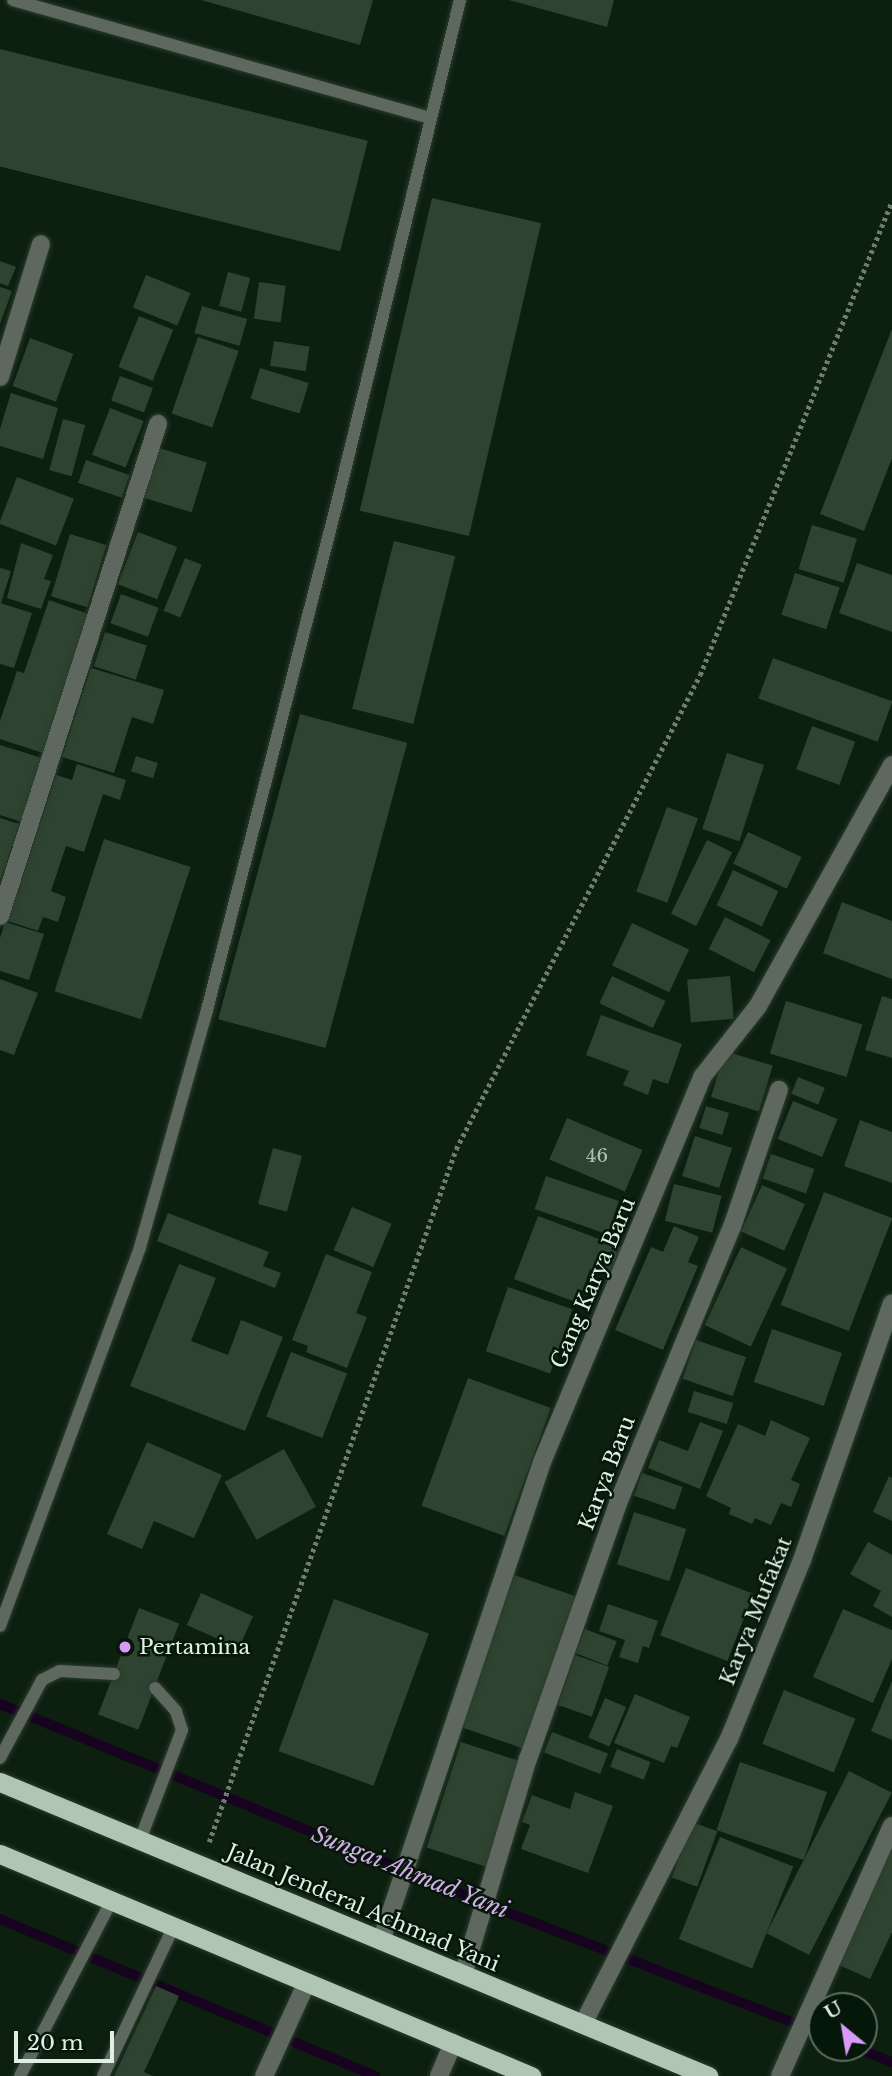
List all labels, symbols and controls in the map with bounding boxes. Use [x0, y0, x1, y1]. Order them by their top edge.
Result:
house number: 46 [586, 1145, 608, 1167]
street label: Gang Karya Baru [546, 1194, 640, 1372]
street label: Karya Baru [574, 1412, 640, 1534]
street label: Karya Mufakat [715, 1533, 797, 1689]
place label: Pertamina [139, 1634, 250, 1660]
marker: Pertamina [117, 1639, 133, 1655]
water label: Sungai Ahmad Yani [306, 1819, 514, 1925]
street label: Jalan Jenderal Achmad Yani [222, 1839, 504, 1977]
north arrow [808, 1992, 878, 2062]
text: U [820, 1996, 846, 2024]
scale bar [18, 2016, 117, 2060]
text: 20 m [27, 2030, 84, 2056]

